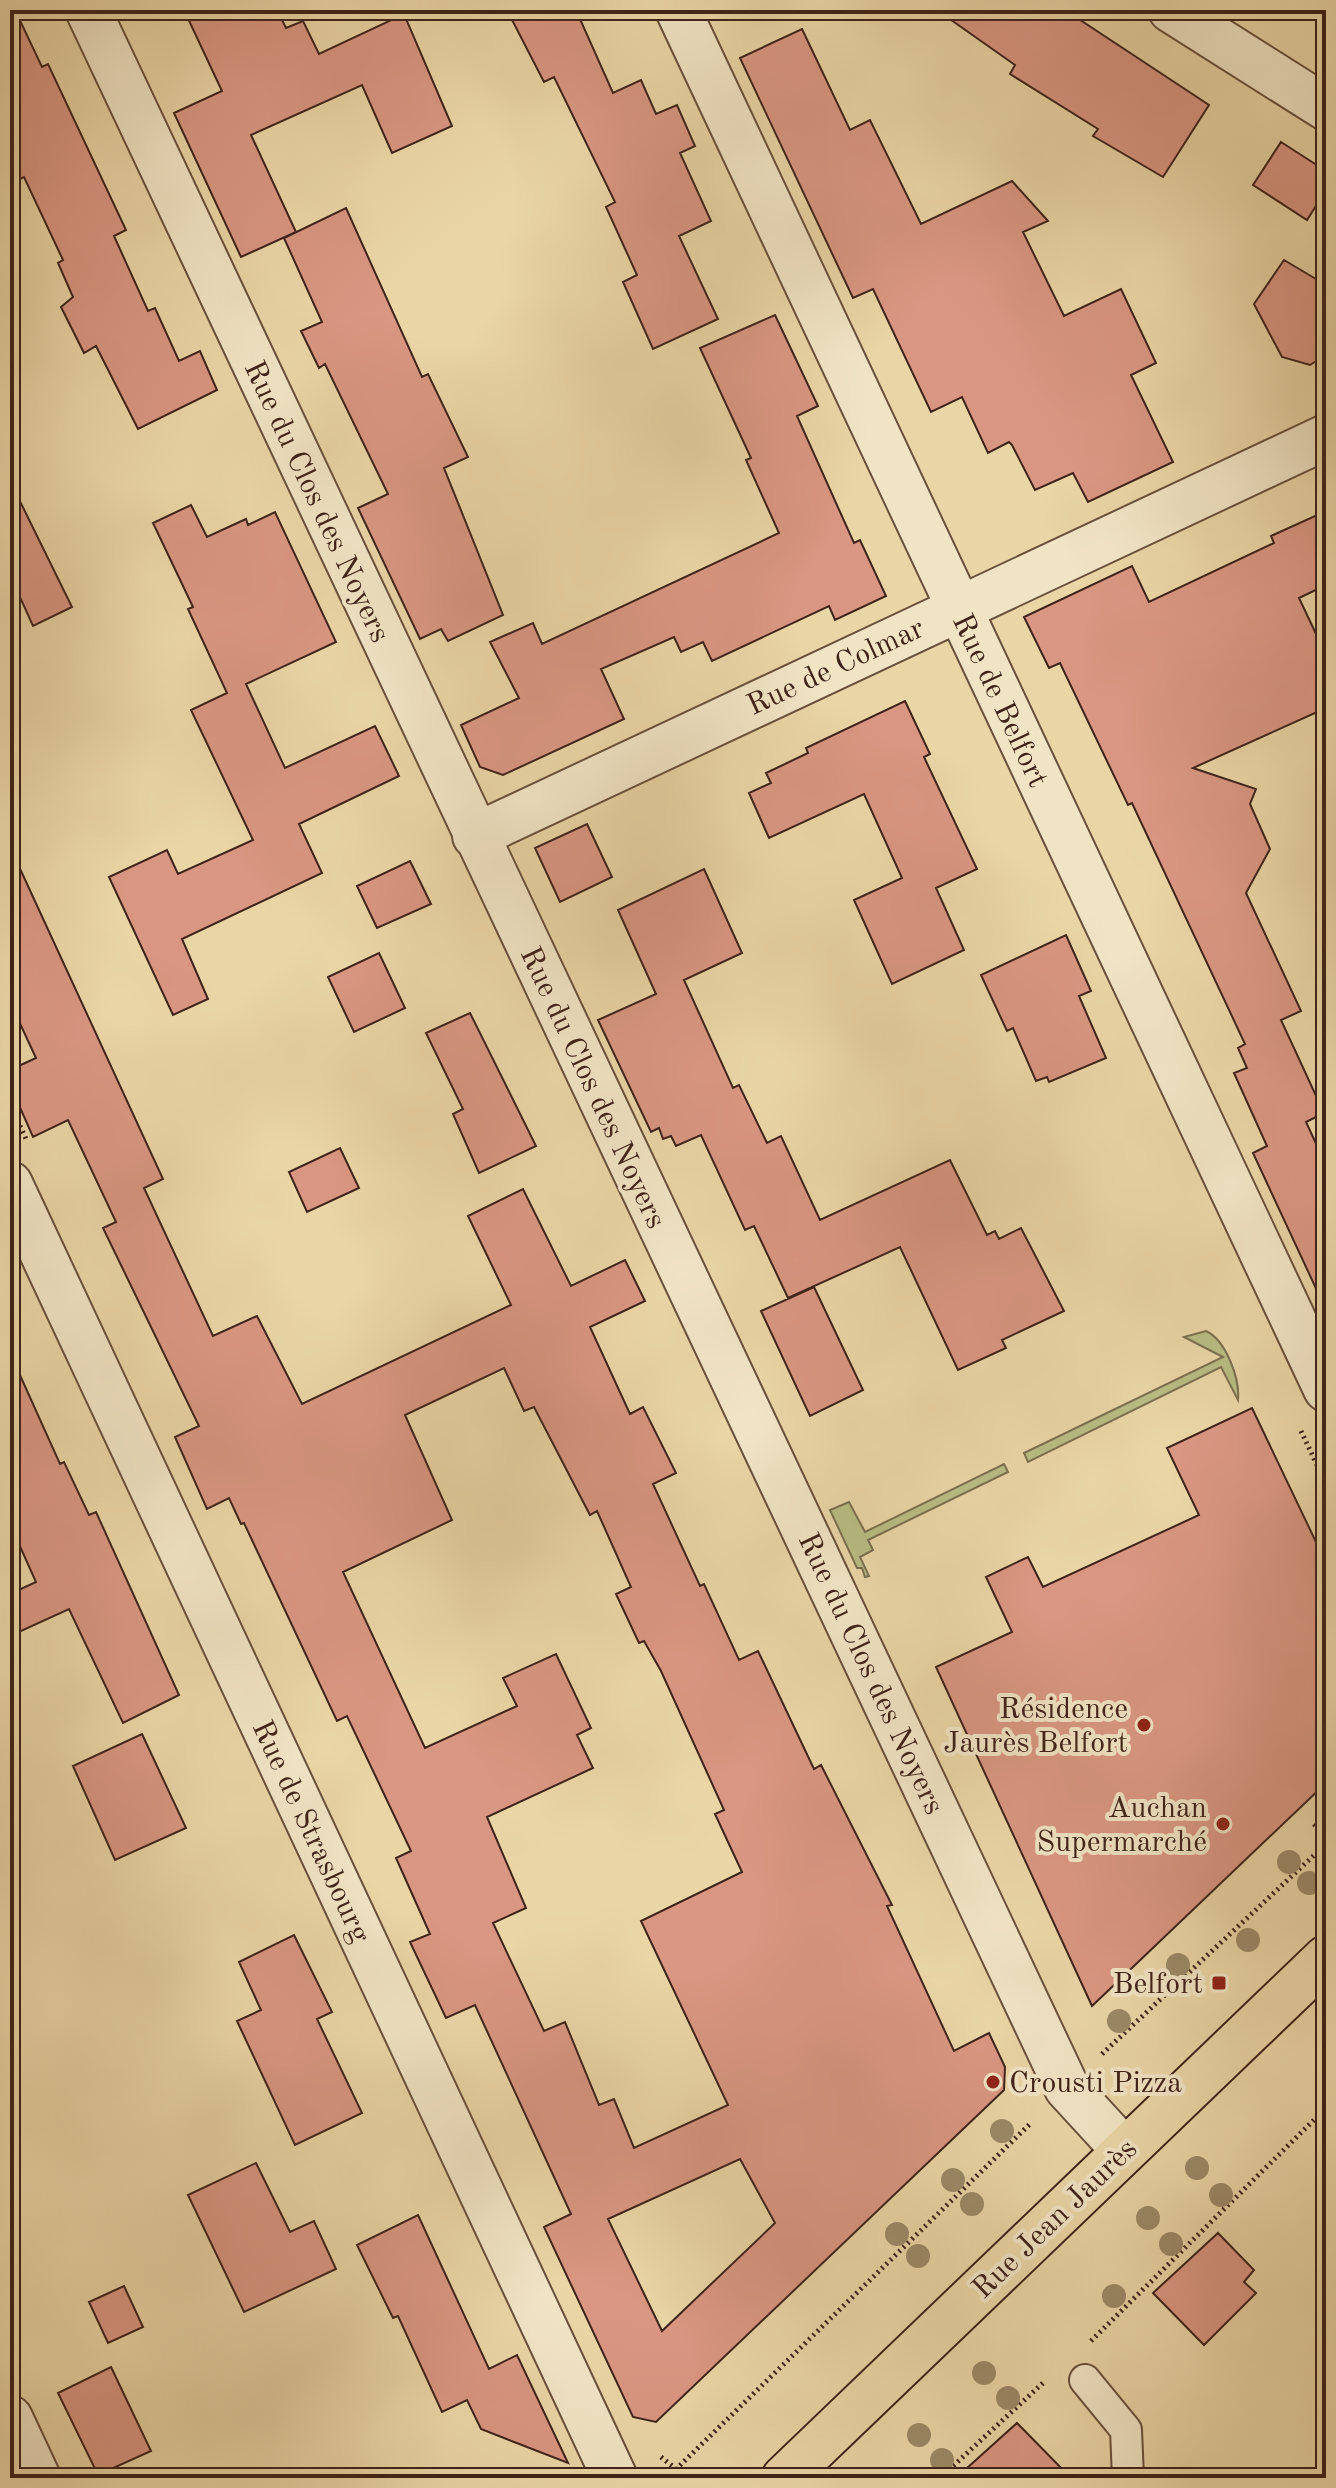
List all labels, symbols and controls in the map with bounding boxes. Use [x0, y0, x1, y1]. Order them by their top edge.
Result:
street label: Rue du Clos des Noyers [238, 357, 395, 647]
street label: Rue de Belfort [946, 609, 1052, 792]
street label: Rue de Colmar [743, 614, 929, 722]
street label: Rue du Clos des Noyers [514, 943, 671, 1233]
street label: Rue du Clos des Noyers [792, 1529, 949, 1819]
place label: Résidence Jaurès Belfort [943, 1695, 1128, 1759]
street label: Rue de Strasbourg [246, 1716, 375, 1948]
marker: Résidence Jaurès Belfort [1135, 1716, 1153, 1734]
place label: Auchan Supermarché [1037, 1794, 1207, 1858]
marker: Auchan Supermarché [1214, 1815, 1232, 1833]
place label: Belfort [1113, 1970, 1203, 2000]
marker: Belfort [1210, 1974, 1228, 1992]
place label: Crousti Pizza [1009, 2069, 1182, 2099]
marker: Crousti Pizza [984, 2073, 1002, 2091]
street label: Rue Jean Jaurès [968, 2134, 1143, 2305]

